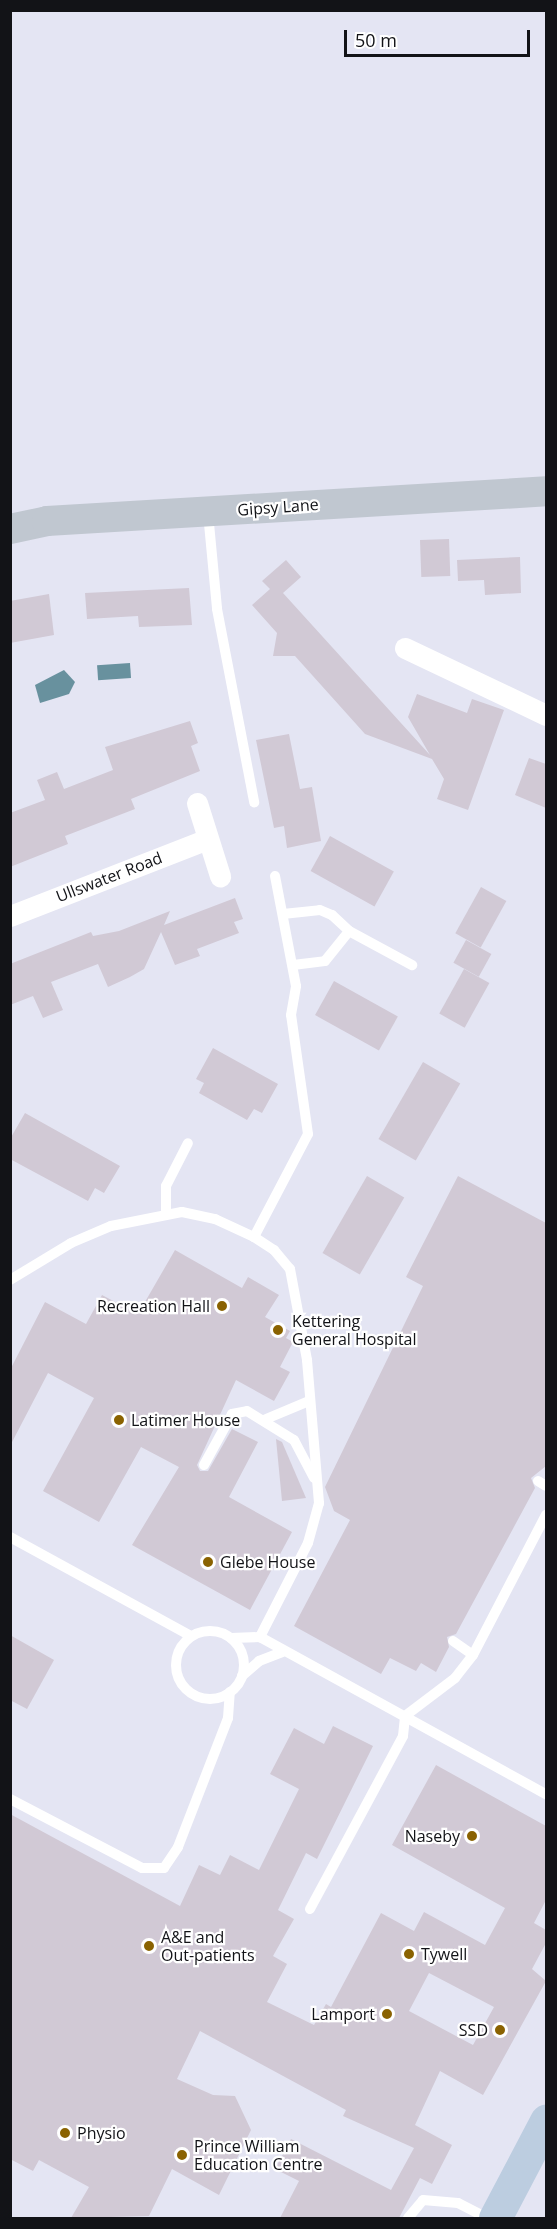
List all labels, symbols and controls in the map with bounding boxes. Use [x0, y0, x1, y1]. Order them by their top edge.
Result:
scale bar [347, 18, 533, 56]
text: 50 m [355, 28, 397, 52]
street label: Gipsy Lane [237, 495, 319, 519]
street label: Ullswater Road [53, 848, 165, 906]
place label: Recreation Hall [97, 1296, 210, 1316]
marker: Recreation Hall [215, 1299, 229, 1313]
place label: Kettering General Hospital [292, 1311, 417, 1349]
marker: Kettering General Hospital [269, 1321, 287, 1339]
place label: Latimer House [131, 1410, 240, 1430]
marker: Latimer House [112, 1413, 126, 1427]
place label: Glebe House [220, 1552, 315, 1572]
marker: Glebe House [201, 1555, 215, 1569]
place label: Naseby [405, 1826, 460, 1846]
marker: Naseby [465, 1829, 479, 1843]
place label: A&E and Out-patients [161, 1927, 255, 1965]
marker: A&E and Out-patients [142, 1939, 156, 1953]
place label: Tywell [421, 1944, 467, 1964]
marker: Tywell [402, 1947, 416, 1961]
place label: Lamport [311, 2004, 375, 2024]
marker: Lamport [380, 2007, 394, 2021]
place label: SSD [459, 2020, 488, 2040]
marker: SSD [493, 2023, 507, 2037]
place label: Physio [77, 2123, 126, 2143]
marker: Physio [58, 2126, 72, 2140]
place label: Prince William Education Centre [194, 2136, 322, 2174]
marker: Prince William Education Centre [175, 2148, 189, 2162]

